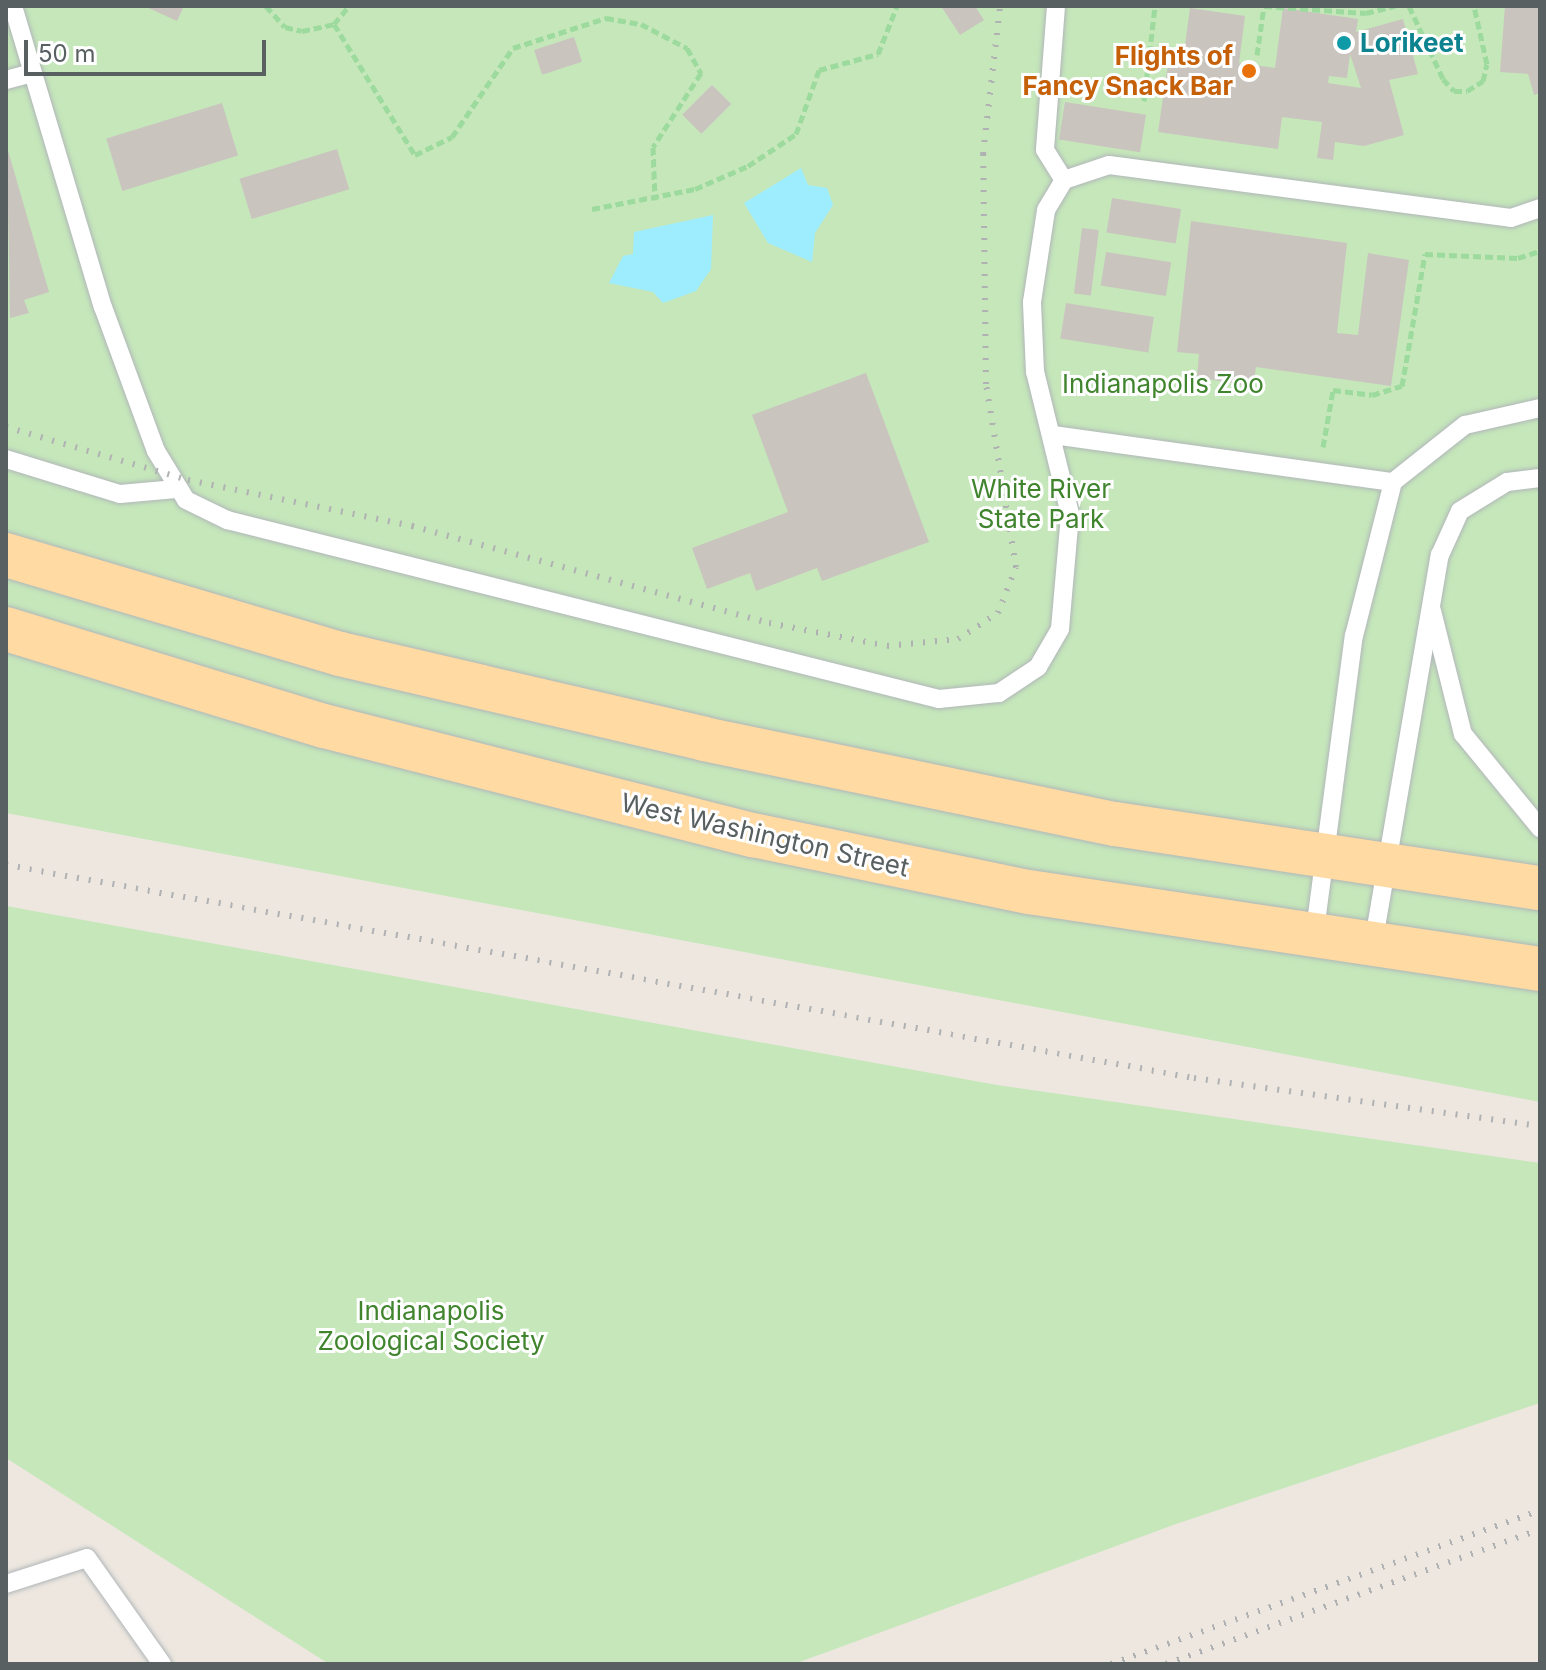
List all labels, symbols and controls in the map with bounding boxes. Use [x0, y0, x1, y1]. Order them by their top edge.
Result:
scale bar [28, 24, 270, 74]
place label: Lorikeet [1360, 27, 1463, 59]
marker: Lorikeet [1335, 34, 1353, 52]
text: 50 m [38, 39, 96, 68]
place label: Flights of Fancy Snack Bar [1023, 40, 1233, 102]
marker: Flights of Fancy Snack Bar [1240, 62, 1258, 80]
park label: Indianapolis Zoo [1062, 368, 1264, 400]
park label: White River State Park [971, 473, 1111, 534]
street label: West Washington Street [618, 787, 912, 883]
park label: Indianapolis Zoological Society [317, 1295, 545, 1356]

